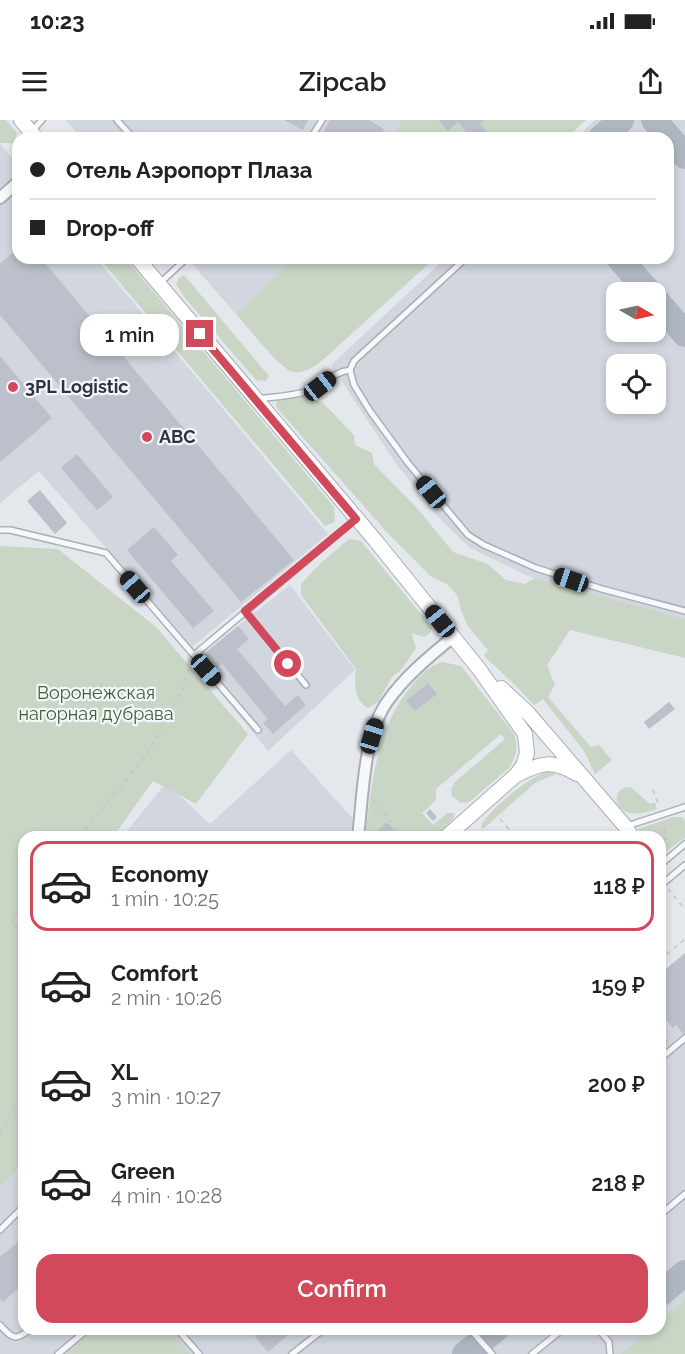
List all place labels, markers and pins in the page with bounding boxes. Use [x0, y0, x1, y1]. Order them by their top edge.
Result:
place label: 3PL Logistic [25, 376, 128, 397]
marker: 3PL Logistic [6, 380, 20, 394]
place label: ABC [159, 426, 196, 447]
marker: ABC [140, 430, 154, 444]

